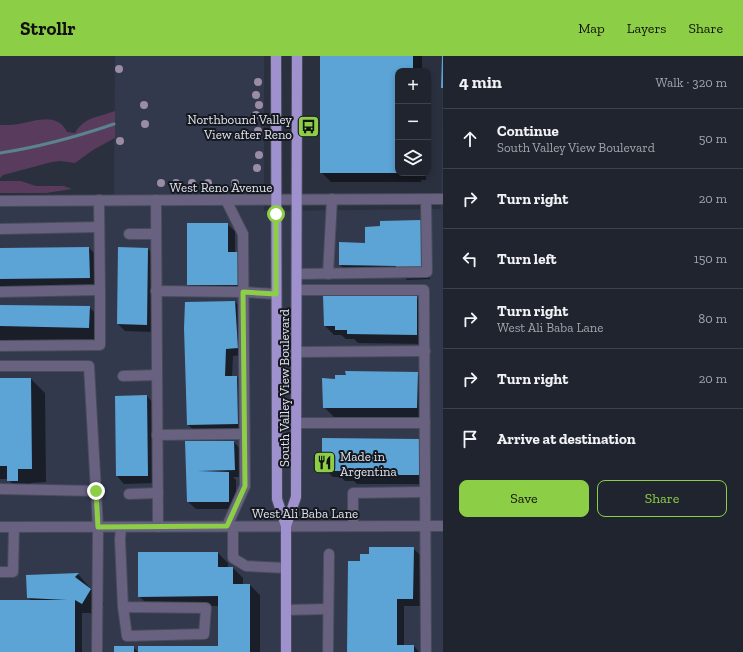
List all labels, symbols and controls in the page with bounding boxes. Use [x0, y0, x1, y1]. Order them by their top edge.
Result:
text: Strollr [20, 17, 76, 40]
text: Map [578, 20, 605, 37]
text: Layers [627, 20, 666, 37]
text: Share [688, 20, 723, 37]
map controls [395, 68, 431, 176]
button: + [395, 68, 431, 104]
text: 4 min [459, 72, 502, 92]
text: Walk · 320 m [655, 75, 727, 90]
button: − [395, 104, 431, 140]
place label: Northbound Valley View after Reno [187, 112, 292, 142]
bus stop icon: Northbound Valley View after Reno [295, 113, 321, 139]
text: Continue [497, 122, 559, 140]
icon: ahead [459, 128, 481, 150]
text: 50 m [699, 131, 727, 146]
button: layers [395, 140, 431, 176]
text: South Valley View Boulevard [497, 140, 655, 155]
street label: West Reno Avenue [170, 180, 272, 195]
icon: right [459, 188, 481, 210]
text: Turn right [497, 190, 568, 208]
text: 20 m [699, 191, 727, 206]
route start [267, 205, 285, 223]
icon: left [459, 248, 481, 270]
text: Turn left [497, 250, 557, 268]
text: 150 m [694, 251, 727, 266]
text: Turn right [497, 302, 568, 320]
icon: right [459, 308, 481, 330]
street label: South Valley View Boulevard [277, 309, 292, 467]
text: 80 m [698, 311, 727, 326]
text: West Ali Baba Lane [497, 320, 603, 335]
icon: right [459, 368, 481, 390]
text: Turn right [497, 370, 568, 388]
text: 20 m [699, 371, 727, 386]
icon: arrive [459, 428, 481, 450]
text: Arrive at destination [497, 430, 636, 448]
place label: Made in Argentina [340, 449, 397, 479]
restaurant icon: Made in Argentina [312, 450, 338, 476]
button: Save [459, 480, 589, 517]
button: Share [597, 480, 727, 517]
route end [87, 482, 105, 500]
street label: West Ali Baba Lane [252, 506, 358, 521]

